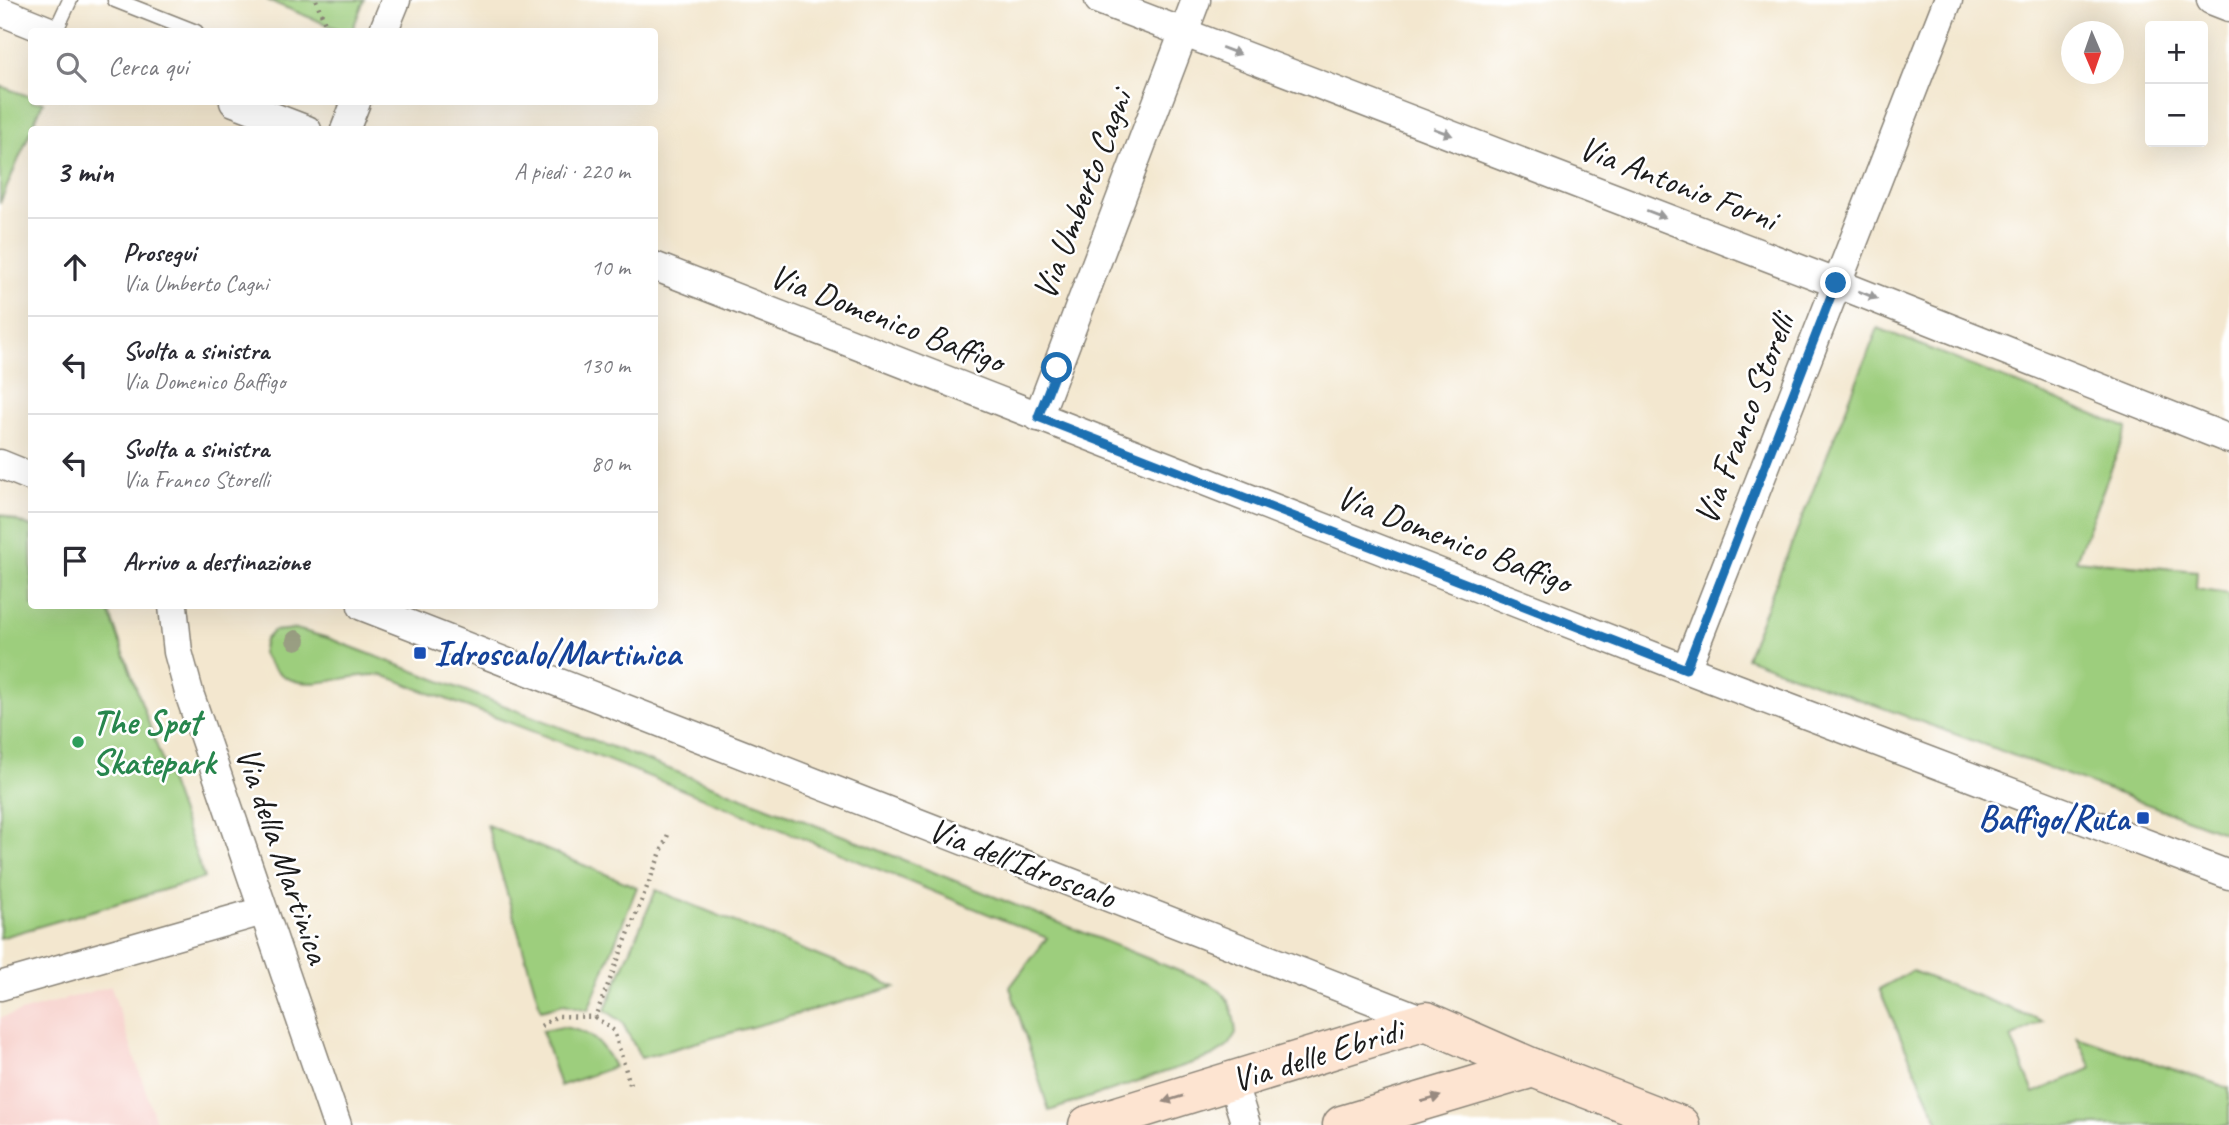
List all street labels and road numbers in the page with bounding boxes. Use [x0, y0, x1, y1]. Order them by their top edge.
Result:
street label: Via Umberto Cagni [1021, 80, 1144, 306]
street label: Via Antonio Forni [1573, 125, 1787, 243]
street label: Via Domenico Baffigo [764, 253, 1014, 385]
street label: Via Franco Storelli [1683, 303, 1807, 531]
street label: Via Domenico Baffigo [1331, 474, 1581, 606]
street label: Via della Martinica [225, 741, 342, 971]
street label: Via dell'Idroscalo [922, 807, 1123, 920]
street label: Via delle Ebridi [1226, 1006, 1412, 1102]

